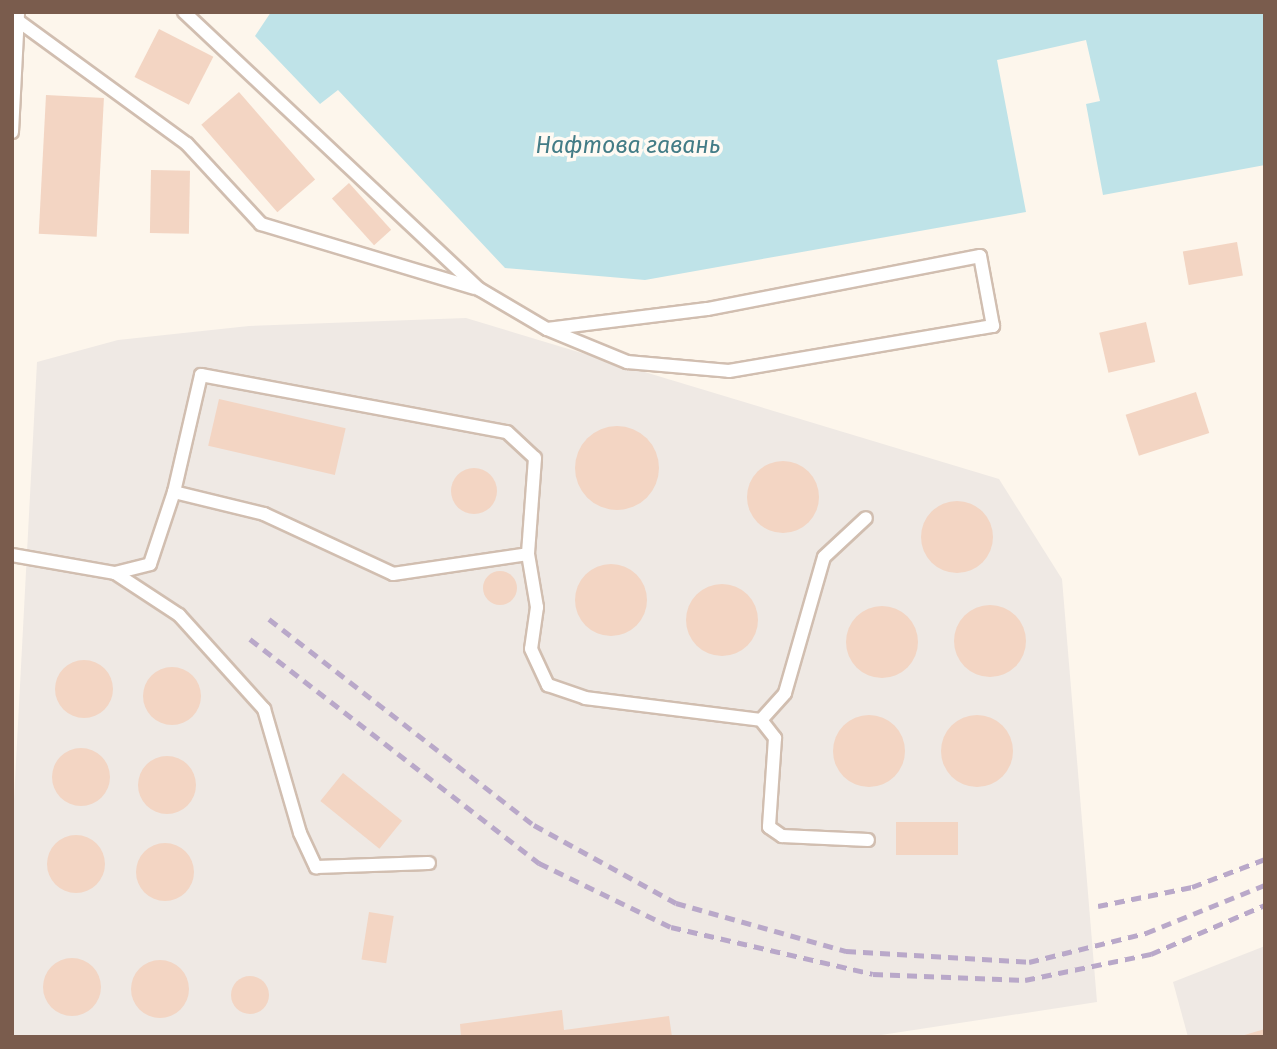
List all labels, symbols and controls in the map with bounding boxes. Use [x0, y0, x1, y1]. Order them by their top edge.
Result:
water label: Нафтова гавань [535, 131, 721, 159]

